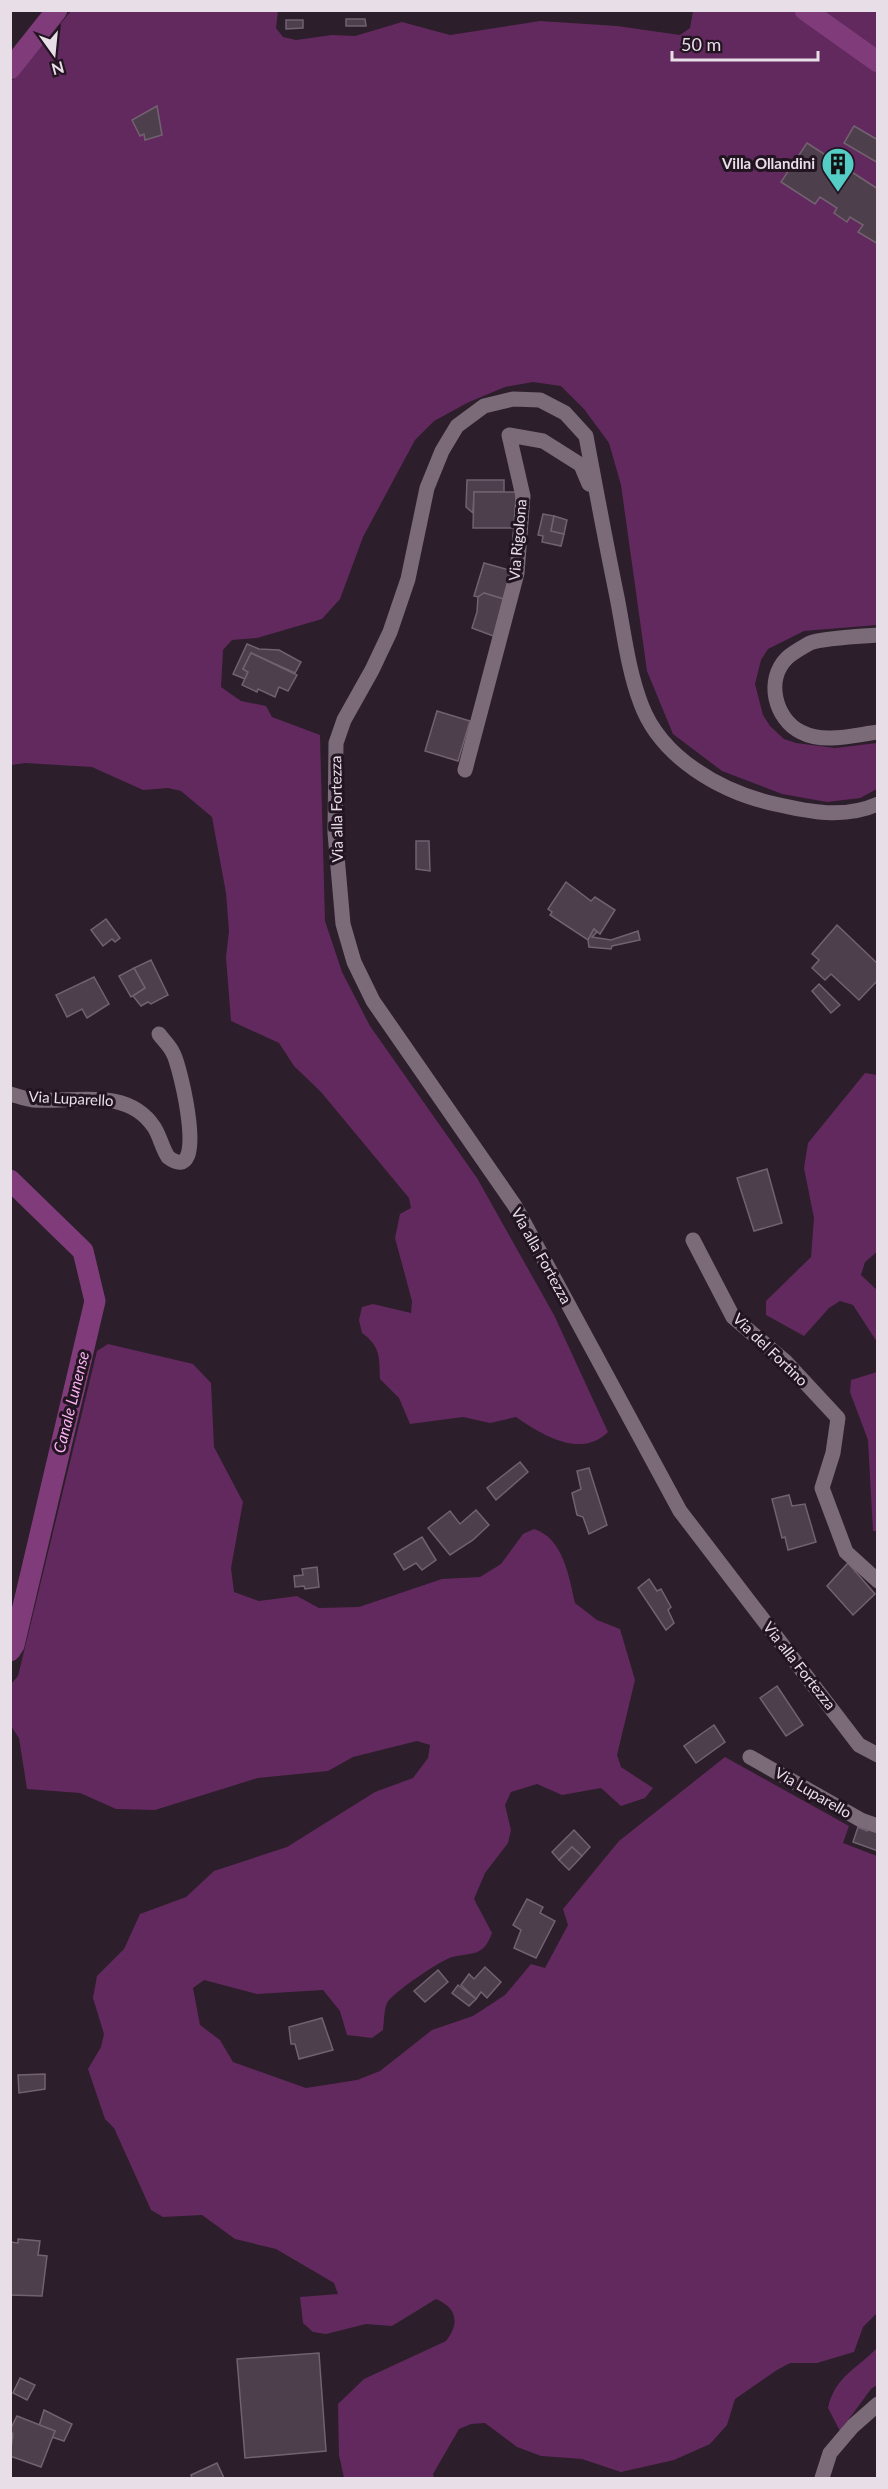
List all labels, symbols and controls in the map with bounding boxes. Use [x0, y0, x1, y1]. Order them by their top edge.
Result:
north arrow [24, 24, 84, 84]
scale bar [672, 24, 818, 62]
text: 50 m [681, 33, 721, 55]
text: N [50, 58, 66, 80]
building icon: Villa Ollandini [820, 146, 856, 193]
place label: Villa Ollandini [721, 154, 815, 172]
street label: Via Rigolona [504, 498, 530, 582]
street label: Via alla Fortezza [326, 755, 346, 863]
street label: Via Luparello [28, 1087, 114, 1109]
street label: Via alla Fortezza [508, 1204, 576, 1307]
street label: Via del Fortino [730, 1309, 812, 1389]
water label: Canale Lunense [49, 1349, 92, 1455]
street label: Via alla Fortezza [760, 1618, 840, 1713]
street label: Via Luparello [772, 1763, 855, 1821]

